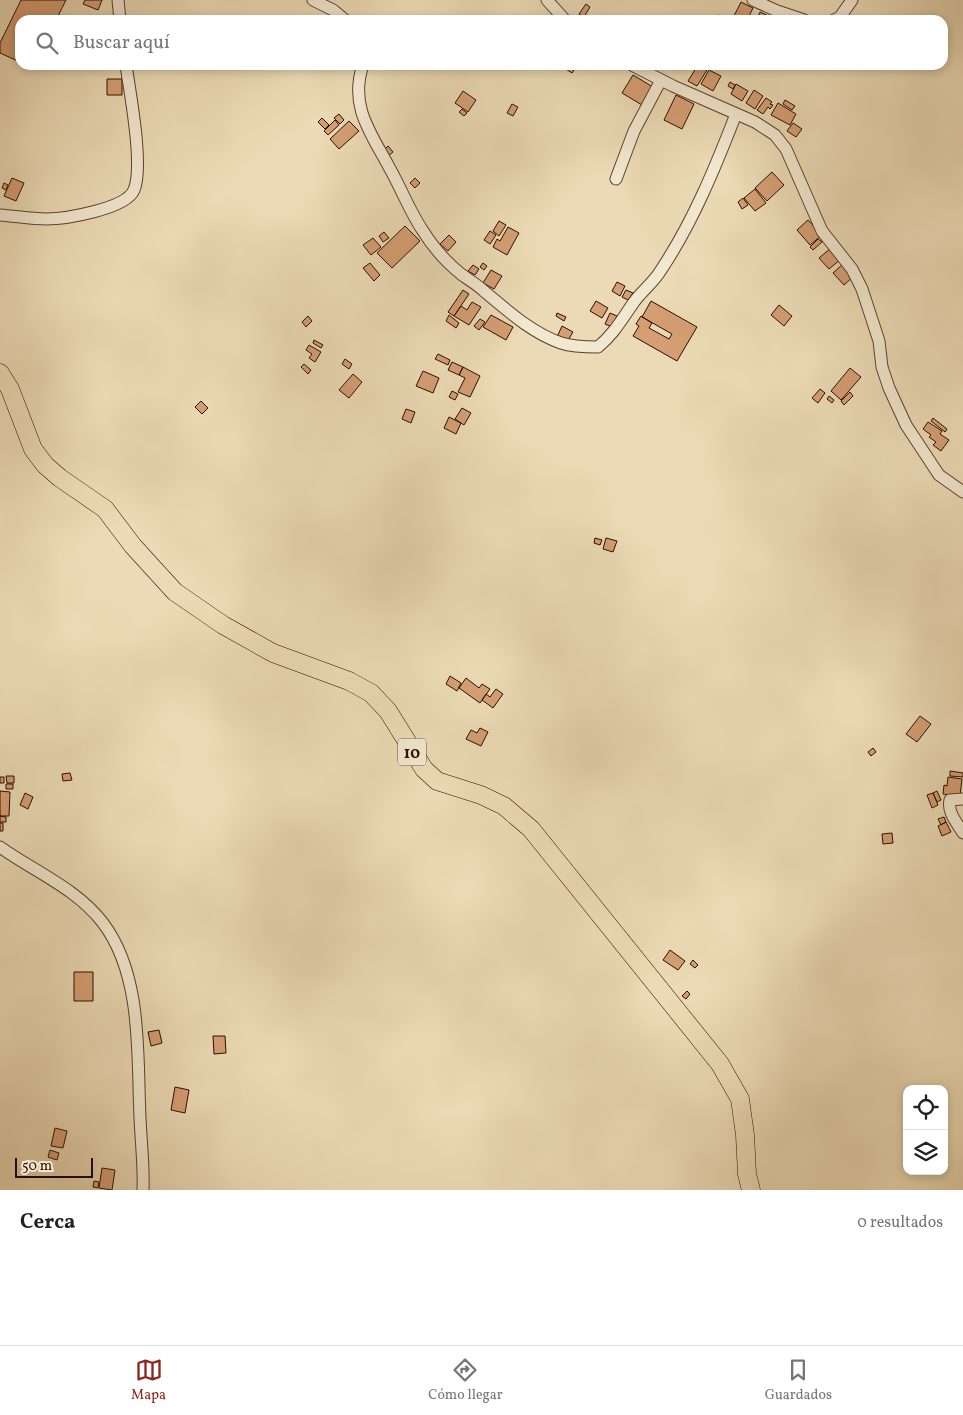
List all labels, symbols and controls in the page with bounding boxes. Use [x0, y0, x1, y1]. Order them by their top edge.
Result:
search box [15, 15, 948, 70]
icon: search [33, 29, 61, 57]
text: Buscar aquí [73, 30, 170, 56]
road number: 10 [398, 739, 426, 766]
map controls [903, 1085, 948, 1175]
button: locate [903, 1085, 948, 1130]
button: layers [903, 1130, 948, 1175]
scale bar [15, 1155, 92, 1178]
text: 50 m [22, 1157, 52, 1176]
text: Cerca [20, 1208, 75, 1237]
text: 0 resultados [857, 1212, 943, 1234]
tab: Mapa [131, 1356, 166, 1405]
tab: Cómo llegar [428, 1356, 503, 1405]
tab: Guardados [765, 1356, 832, 1405]

